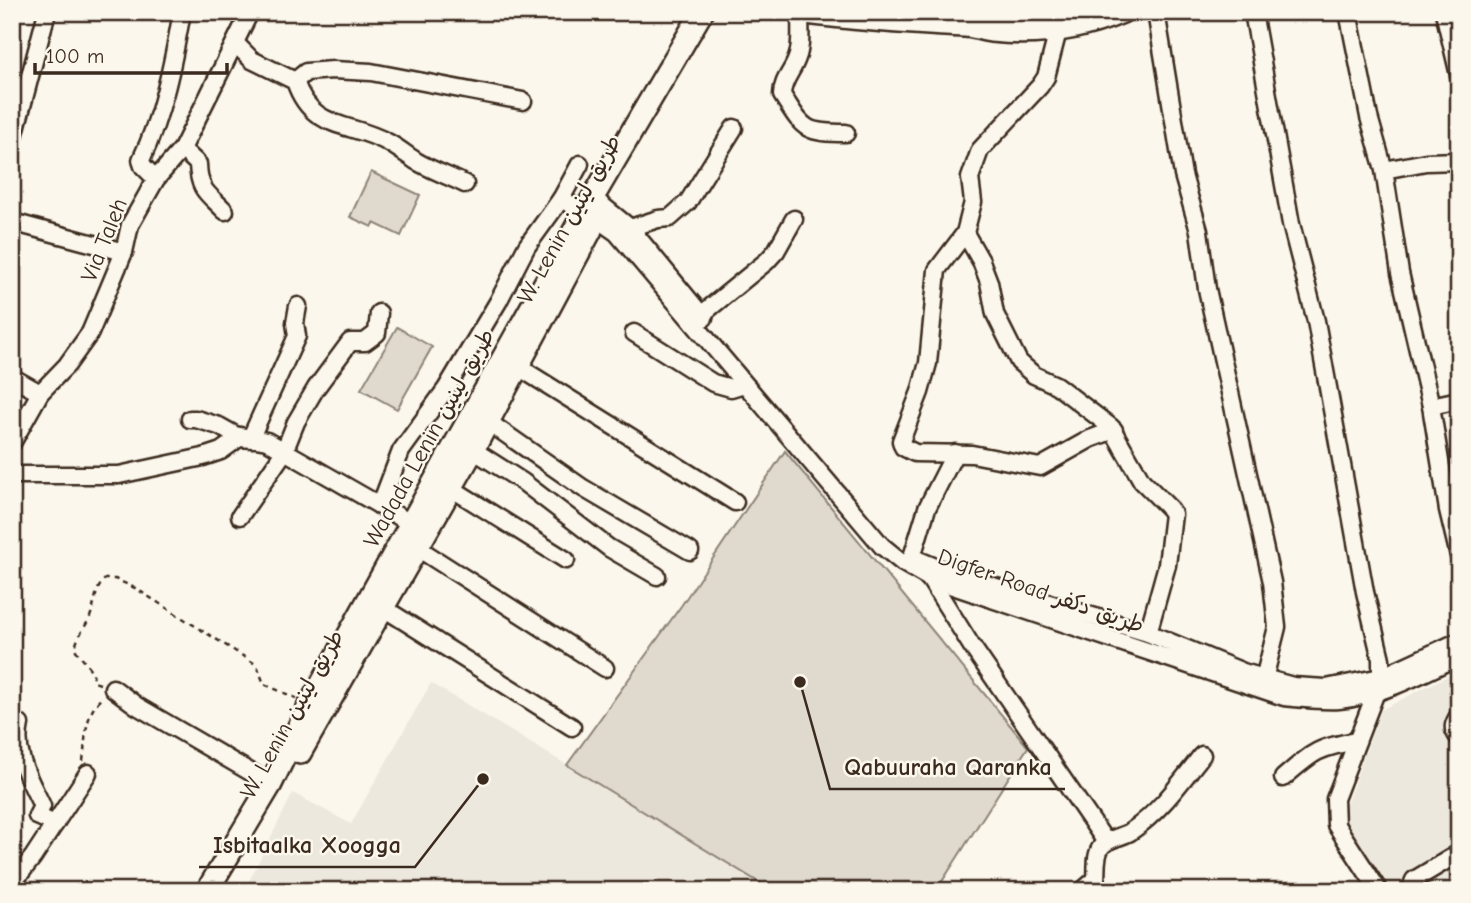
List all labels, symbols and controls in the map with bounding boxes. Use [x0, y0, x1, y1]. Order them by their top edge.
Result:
scale bar [35, 32, 228, 76]
text: 100 m [46, 44, 104, 68]
street label: W. Lenin طريق لينين [511, 130, 627, 308]
street label: Via Taleh [75, 194, 133, 286]
street label: Wadada Lenin طريق لينين [358, 324, 500, 552]
street label: Digfer Road طريق دكفر [934, 543, 1148, 639]
street label: W. Lenin طريق لينين [234, 625, 350, 803]
callout: Qabuuraha Qaranka [830, 744, 1065, 789]
text: Qabuuraha Qaranka [844, 753, 1052, 781]
callout: Isbitaalka Xoogga [199, 822, 415, 867]
text: Isbitaalka Xoogga [213, 831, 401, 859]

